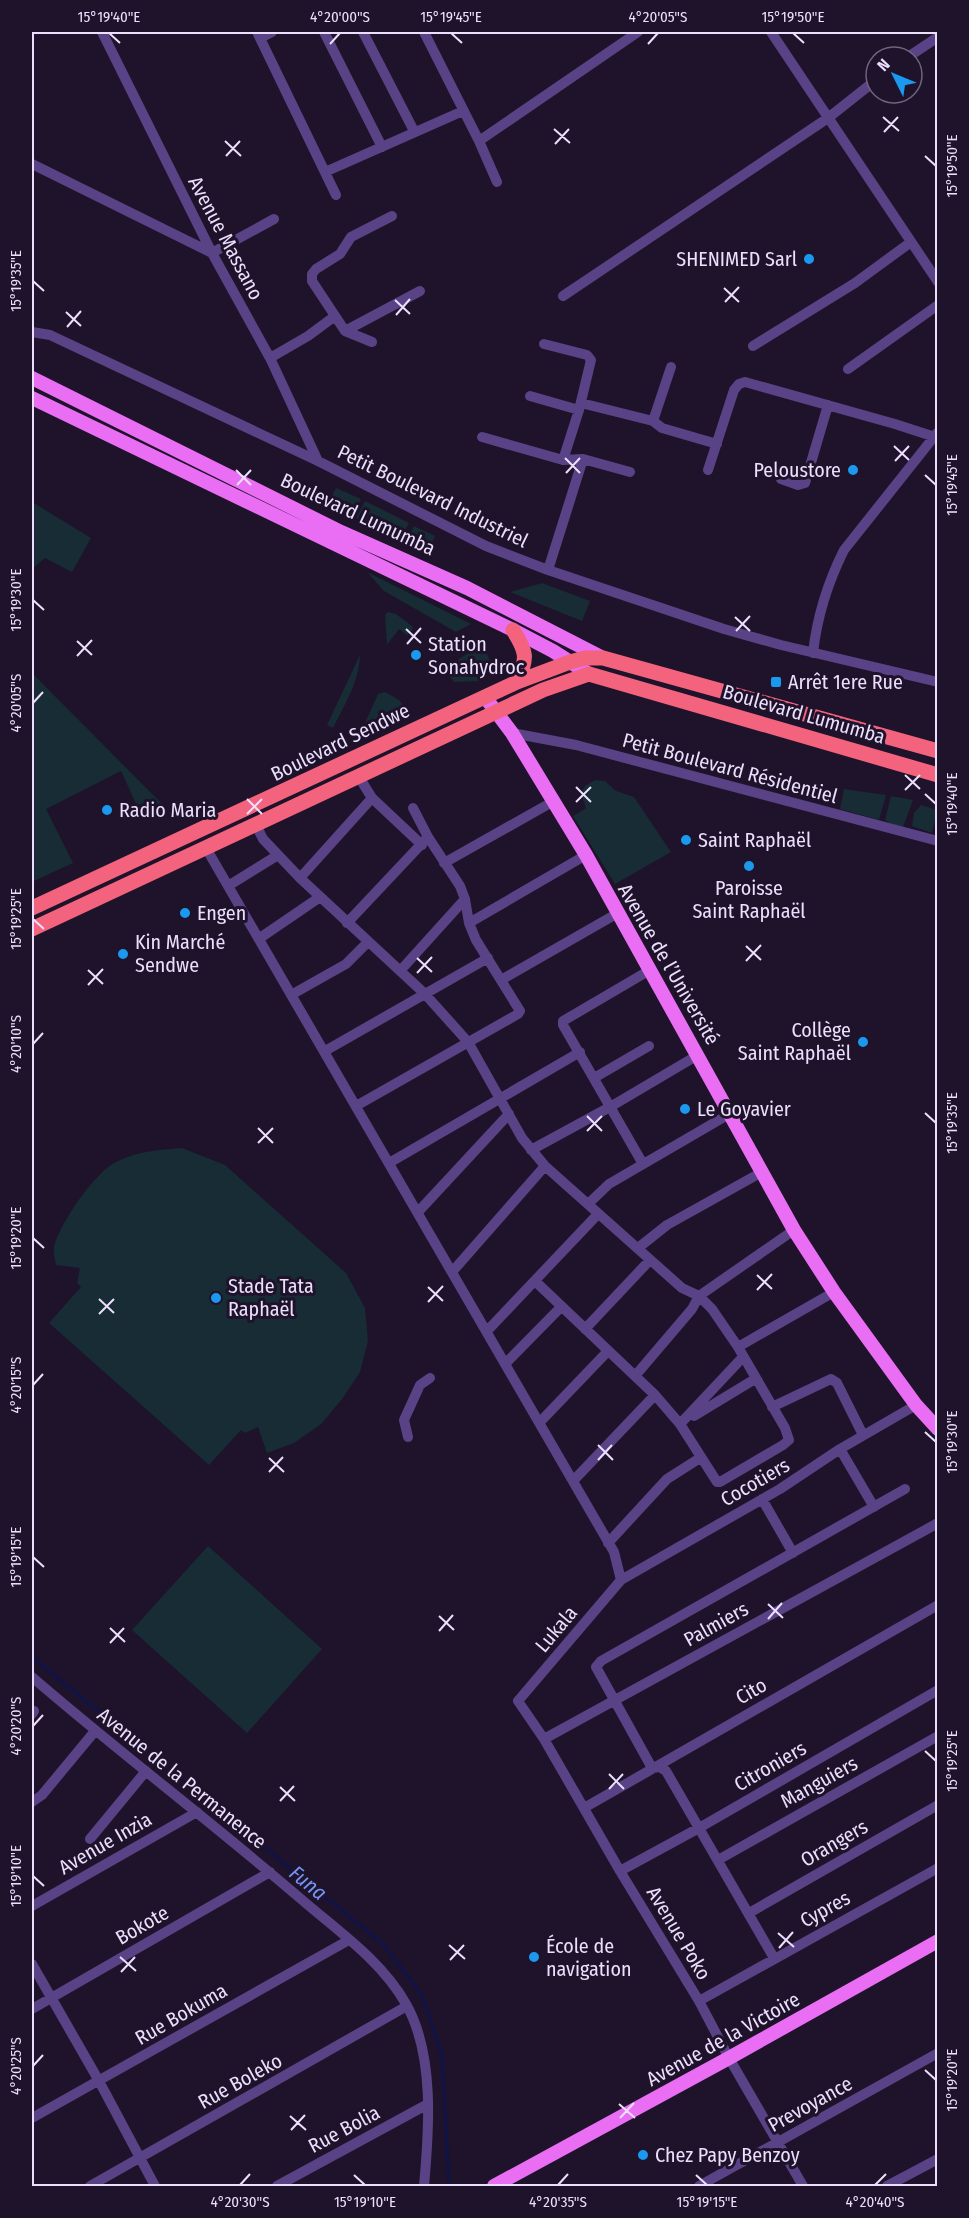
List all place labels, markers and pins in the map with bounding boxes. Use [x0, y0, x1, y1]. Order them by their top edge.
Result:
place label: SHENIMED Sarl [676, 247, 797, 271]
marker: SHENIMED Sarl [802, 252, 816, 266]
place label: Peloustore [754, 458, 841, 482]
marker: Peloustore [846, 463, 860, 477]
place label: Station Sonahydroc [428, 632, 525, 679]
marker: Station Sonahydroc [409, 648, 423, 662]
place label: Arrêt 1ere Rue [788, 670, 903, 694]
marker: Arrêt 1ere Rue [769, 675, 783, 689]
place label: Radio Maria [119, 798, 216, 822]
marker: Radio Maria [100, 803, 114, 817]
place label: Saint Raphaël [698, 828, 811, 852]
marker: Saint Raphaël [679, 833, 693, 847]
marker: Paroisse Saint Raphaël [742, 859, 756, 873]
place label: Paroisse Saint Raphaël [692, 876, 806, 923]
place label: Engen [197, 901, 246, 925]
marker: Engen [178, 906, 192, 920]
place label: Kin Marché Sendwe [135, 930, 225, 977]
marker: Kin Marché Sendwe [116, 947, 130, 961]
place label: Collège Saint Raphaël [738, 1018, 851, 1065]
marker: Collège Saint Raphaël [856, 1035, 870, 1049]
place label: Le Goyavier [697, 1097, 791, 1121]
marker: Le Goyavier [678, 1102, 692, 1116]
place label: Stade Tata Raphaël [228, 1274, 314, 1321]
marker: Stade Tata Raphaël [209, 1291, 223, 1305]
place label: École de navigation [546, 1934, 631, 1981]
marker: École de navigation [527, 1950, 541, 1964]
place label: Chez Papy Benzoy [655, 2143, 800, 2167]
marker: Chez Papy Benzoy [636, 2148, 650, 2162]

